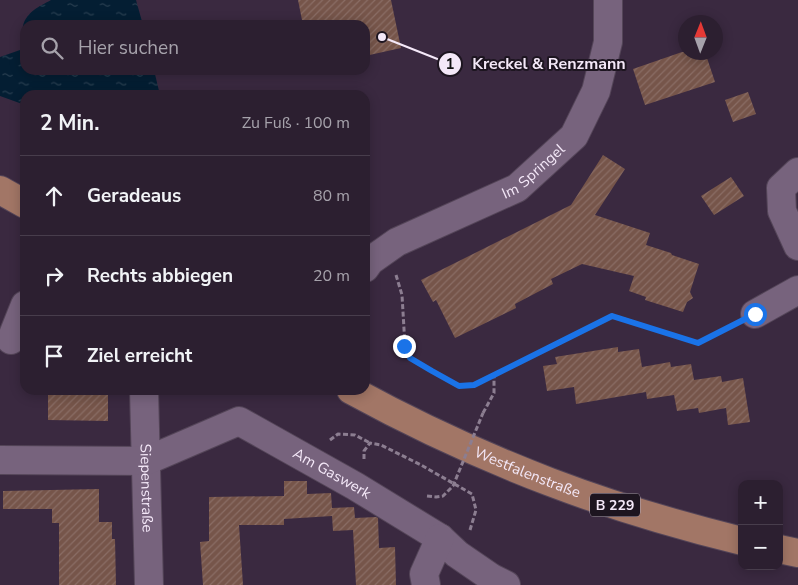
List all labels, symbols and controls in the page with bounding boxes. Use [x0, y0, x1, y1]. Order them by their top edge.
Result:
north arrow [678, 15, 723, 60]
search box [20, 20, 370, 75]
icon: search [38, 34, 66, 62]
text: Hier suchen [78, 35, 179, 61]
callout: Kreckel & Renzmann [437, 48, 636, 79]
text: Kreckel & Renzmann [472, 53, 626, 75]
text: 1 [445, 54, 455, 74]
text: 2 Min. [40, 109, 99, 137]
text: Zu Fuß · 100 m [242, 112, 350, 134]
street label: Im Springel [499, 139, 569, 204]
icon: ahead [40, 182, 68, 210]
text: Geradeaus [87, 183, 181, 209]
text: 80 m [313, 185, 350, 207]
icon: right [40, 262, 68, 290]
text: Rechts abbiegen [87, 263, 233, 289]
text: 20 m [313, 265, 350, 287]
route start [744, 303, 767, 326]
route end [393, 335, 416, 358]
icon: arrive [40, 342, 68, 370]
text: Ziel erreicht [87, 343, 192, 369]
street label: Westfalenstraße [471, 442, 583, 502]
street label: Siepenstraße [135, 443, 158, 533]
street label: Am Gaswerk [289, 443, 375, 504]
map controls [738, 480, 783, 570]
button: + [738, 480, 783, 525]
road number: B 229 [590, 494, 640, 516]
button: − [738, 525, 783, 570]

